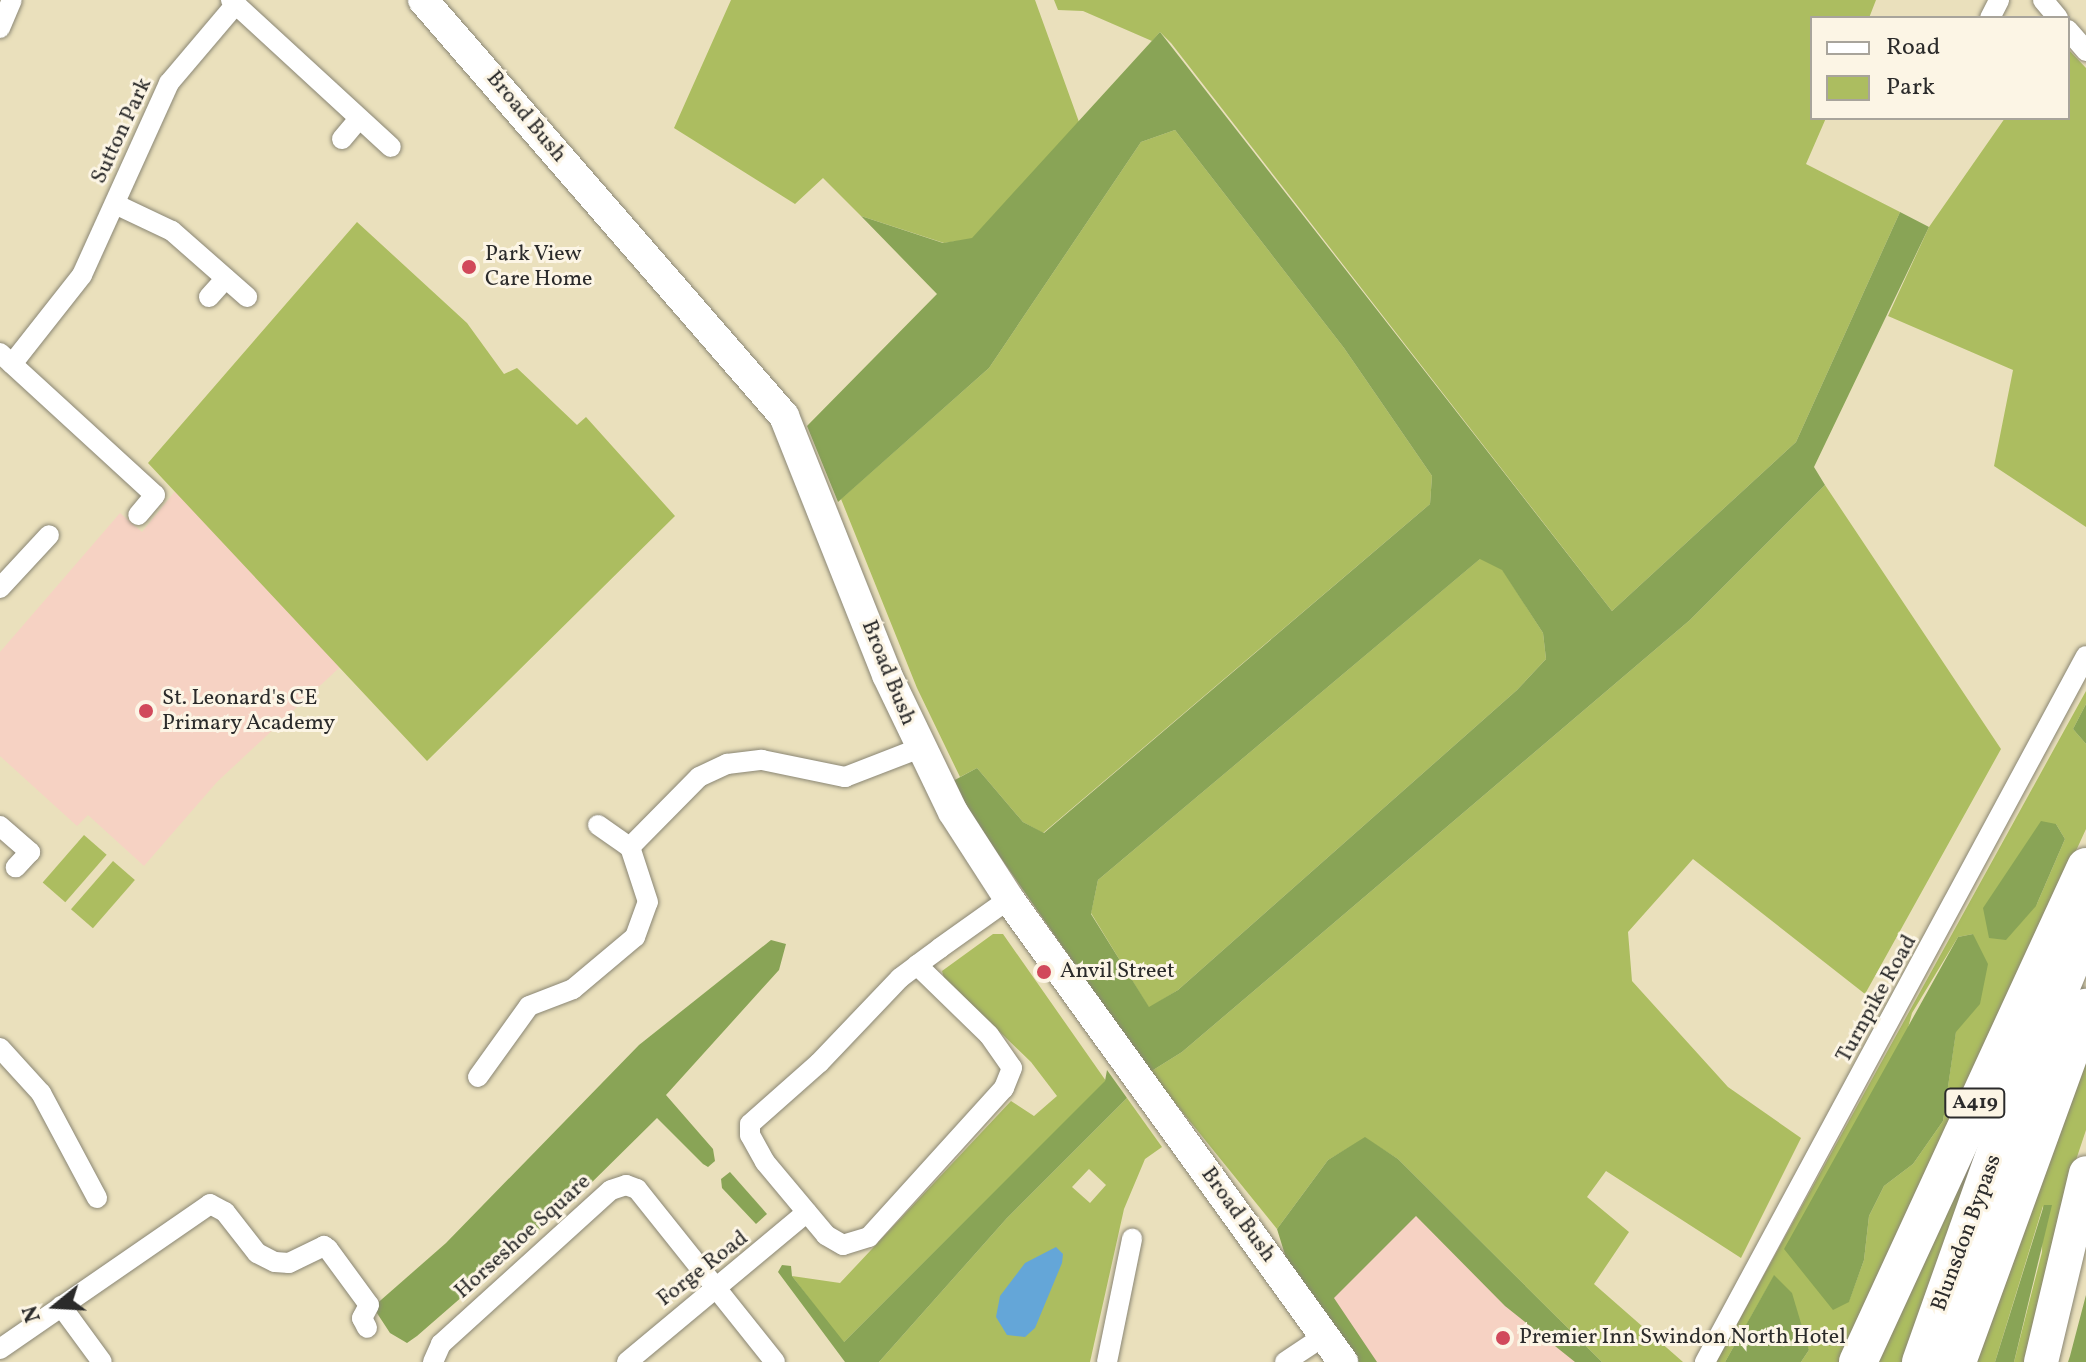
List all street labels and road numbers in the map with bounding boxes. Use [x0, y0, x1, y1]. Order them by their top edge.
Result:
street label: Broad Bush [480, 66, 572, 168]
street label: Sutton Park [86, 74, 158, 188]
street label: Broad Bush [855, 617, 921, 729]
street label: Turnpike Road [1831, 931, 1923, 1067]
road number: A419 [1943, 1087, 2007, 1119]
street label: Blunsdon Bypass [1926, 1151, 2008, 1315]
street label: Broad Bush [1195, 1162, 1281, 1268]
street label: Horseshoe Square [450, 1169, 596, 1305]
street label: Forge Road [652, 1225, 754, 1313]

